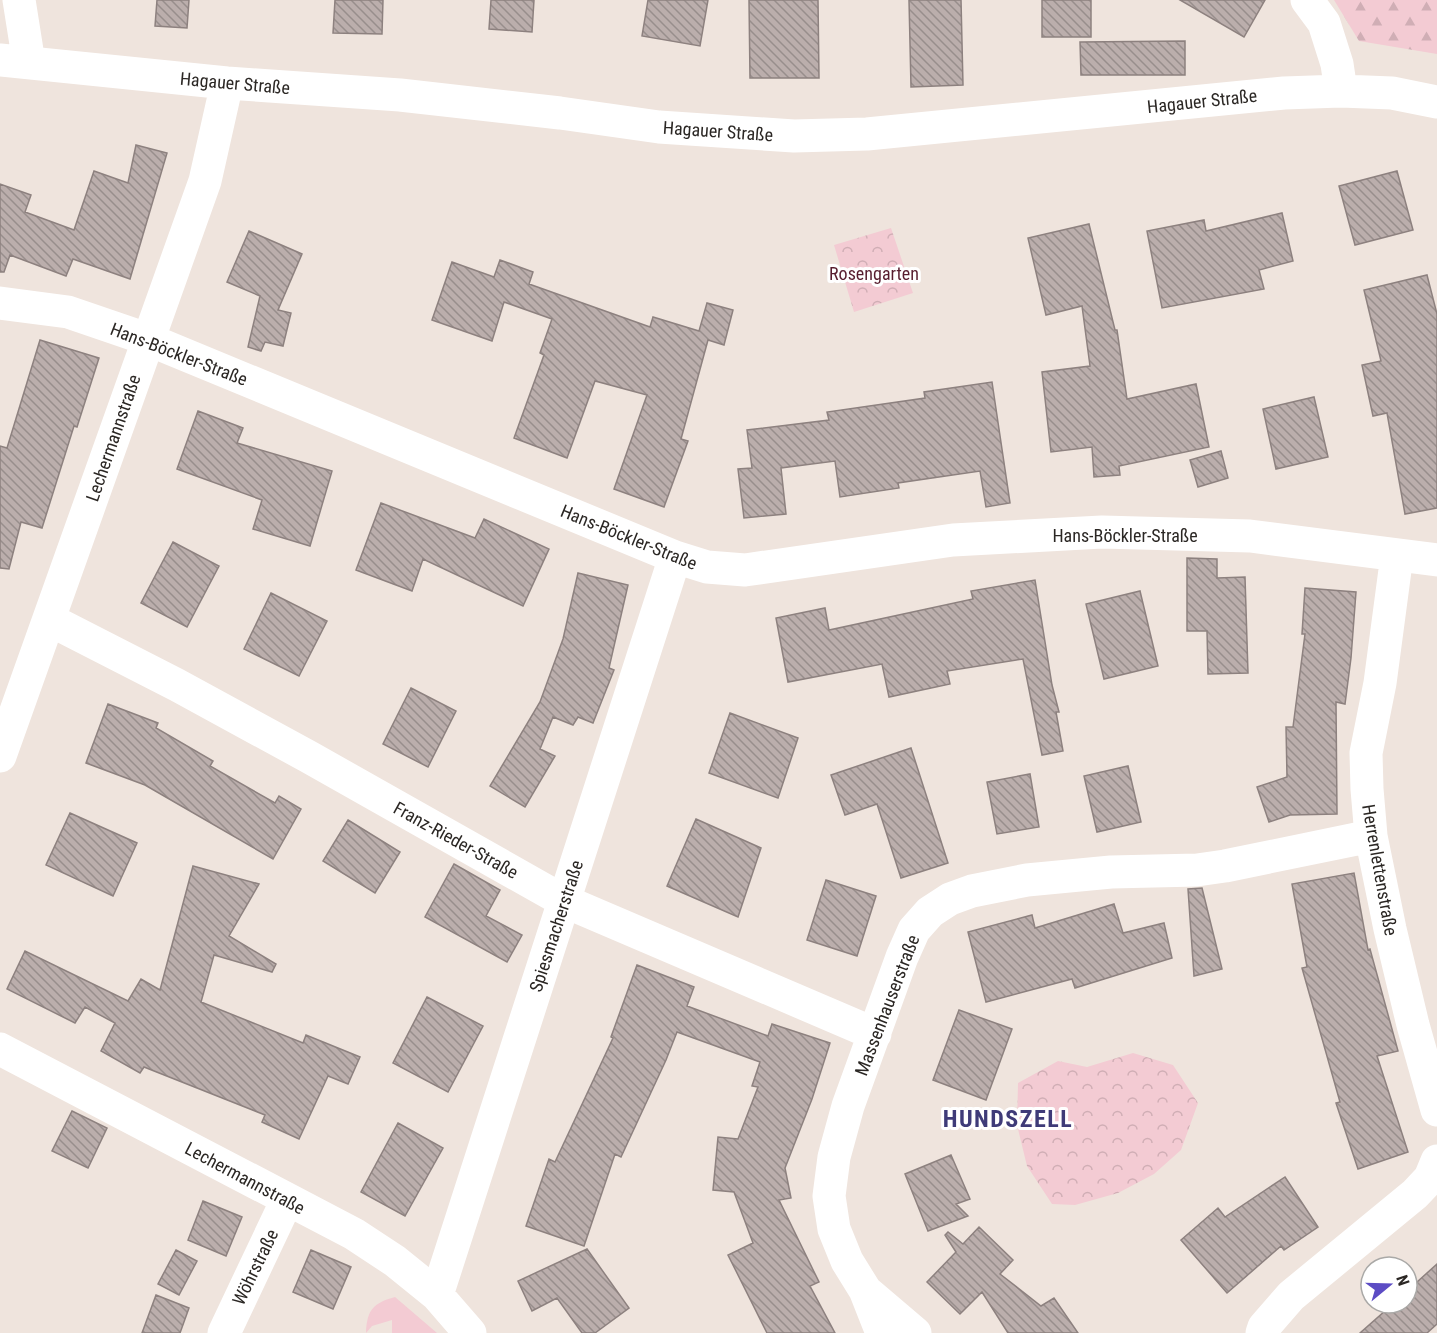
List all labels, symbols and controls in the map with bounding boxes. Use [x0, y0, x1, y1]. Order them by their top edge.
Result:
street label: Hagauer Straße [179, 68, 291, 98]
street label: Hagauer Straße [1146, 85, 1258, 117]
street label: Hagauer Straße [662, 117, 774, 145]
park label: Rosengarten [829, 263, 919, 284]
street label: Hans-Böckler-Straße [107, 318, 251, 390]
street label: Lechermannstraße [81, 372, 145, 504]
street label: Hans-Böckler-Straße [558, 500, 700, 574]
street label: Hans-Böckler-Straße [1052, 525, 1198, 546]
street label: Franz-Rieder-Straße [390, 797, 522, 883]
street label: Herrenlettenstraße [1358, 803, 1402, 937]
street label: Spiesmacherstraße [525, 858, 587, 994]
street label: Massenhauserstraße [850, 932, 924, 1078]
district label: HUNDSZELL [943, 1105, 1073, 1133]
street label: Lechermannstraße [181, 1138, 309, 1218]
street label: Wöhrstraße [228, 1226, 282, 1308]
north arrow [1359, 1255, 1419, 1315]
text: N [1392, 1273, 1413, 1288]

